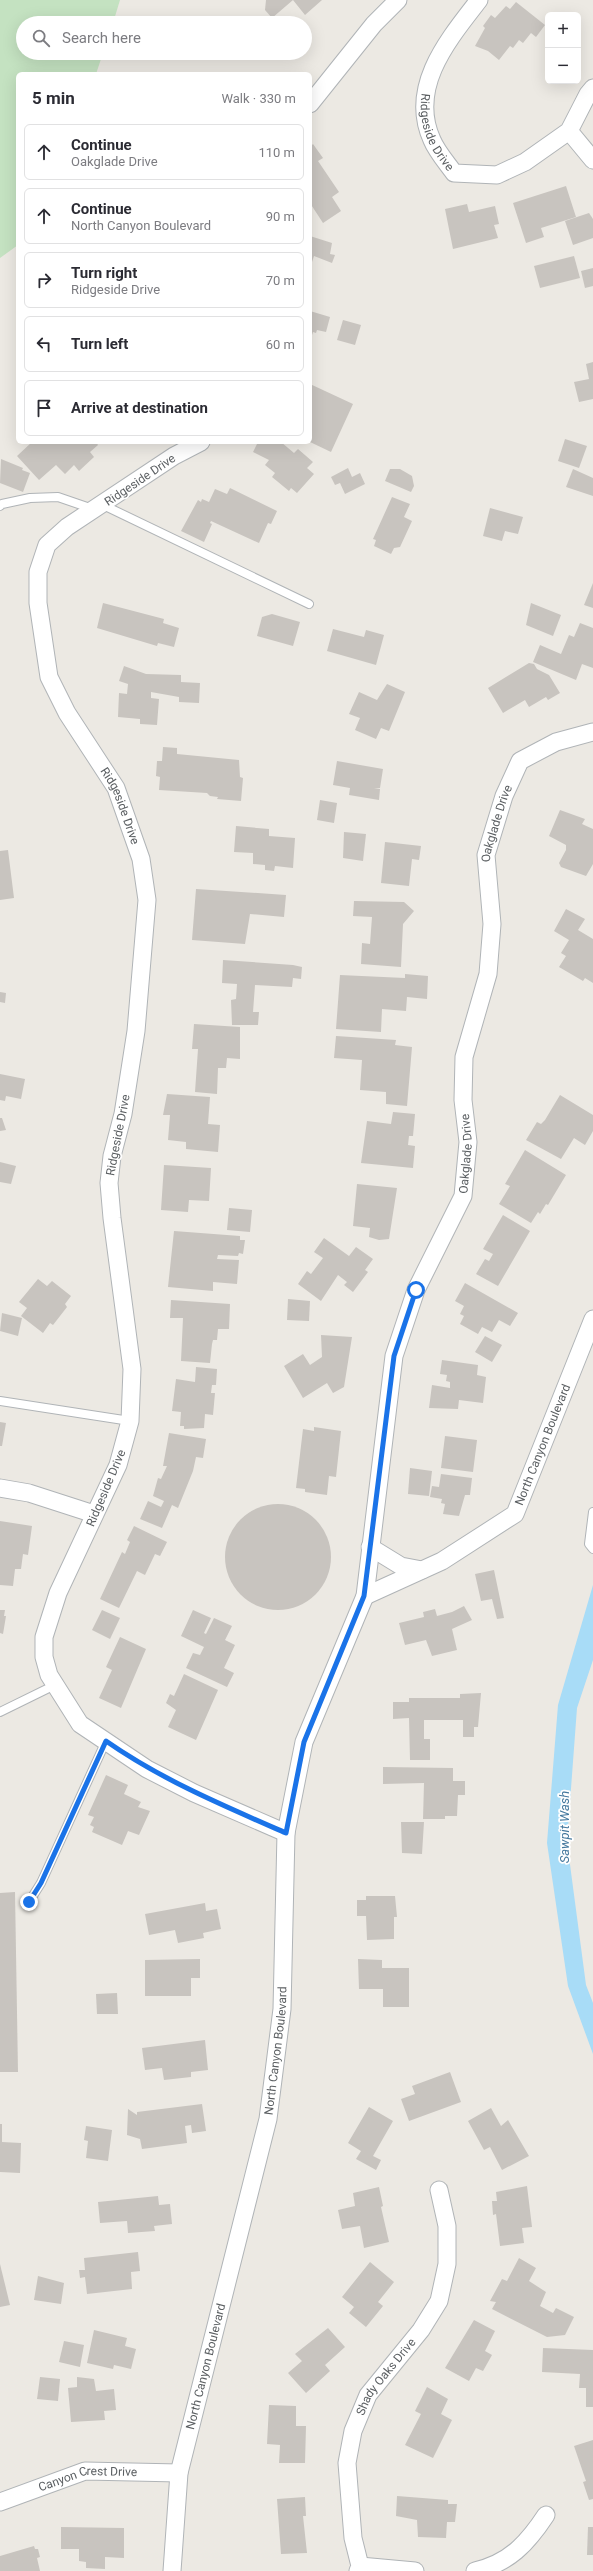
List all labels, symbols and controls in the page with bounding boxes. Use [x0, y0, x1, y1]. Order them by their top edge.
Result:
map controls [545, 12, 581, 84]
button: + [545, 12, 581, 48]
search box [16, 16, 312, 60]
icon: search [30, 27, 52, 49]
text: Search here [62, 29, 141, 47]
button: − [545, 48, 581, 84]
text: 5 min [32, 88, 75, 108]
text: Walk · 330 m [221, 91, 296, 106]
street label: Ridgeside Drive [418, 93, 457, 174]
text: Continue [71, 136, 132, 154]
icon: ahead [33, 141, 55, 163]
text: 110 m [258, 145, 295, 160]
text: Oakglade Drive [71, 154, 158, 169]
text: Continue [71, 200, 132, 218]
icon: ahead [33, 205, 55, 227]
text: 90 m [266, 209, 295, 224]
text: North Canyon Boulevard [71, 218, 211, 233]
text: Turn right [71, 264, 137, 282]
icon: right [33, 269, 55, 291]
text: 70 m [266, 273, 295, 288]
text: Ridgeside Drive [71, 282, 160, 297]
icon: left [33, 333, 55, 355]
text: Turn left [71, 335, 128, 353]
text: 60 m [266, 337, 295, 352]
icon: arrive [33, 397, 55, 419]
text: Arrive at destination [71, 399, 208, 417]
street label: Ridgeside Drive [102, 451, 178, 509]
street label: Ridgeside Drive [98, 765, 142, 846]
street label: Oakglade Drive [479, 783, 515, 863]
street label: Ridgeside Drive [103, 1093, 133, 1177]
street label: Oakglade Drive [456, 1113, 475, 1194]
route start [407, 1281, 425, 1299]
street label: North Canyon Boulevard [512, 1382, 573, 1507]
street label: Ridgeside Drive [83, 1447, 129, 1529]
water label: Sawpit Wash [557, 1791, 572, 1863]
route end [20, 1893, 38, 1911]
street label: North Canyon Boulevard [262, 1986, 290, 2116]
street label: North Canyon Boulevard [183, 2302, 228, 2431]
street label: Shady Oaks Drive [353, 2335, 419, 2417]
street label: Canyon Crest Drive [36, 2464, 137, 2494]

